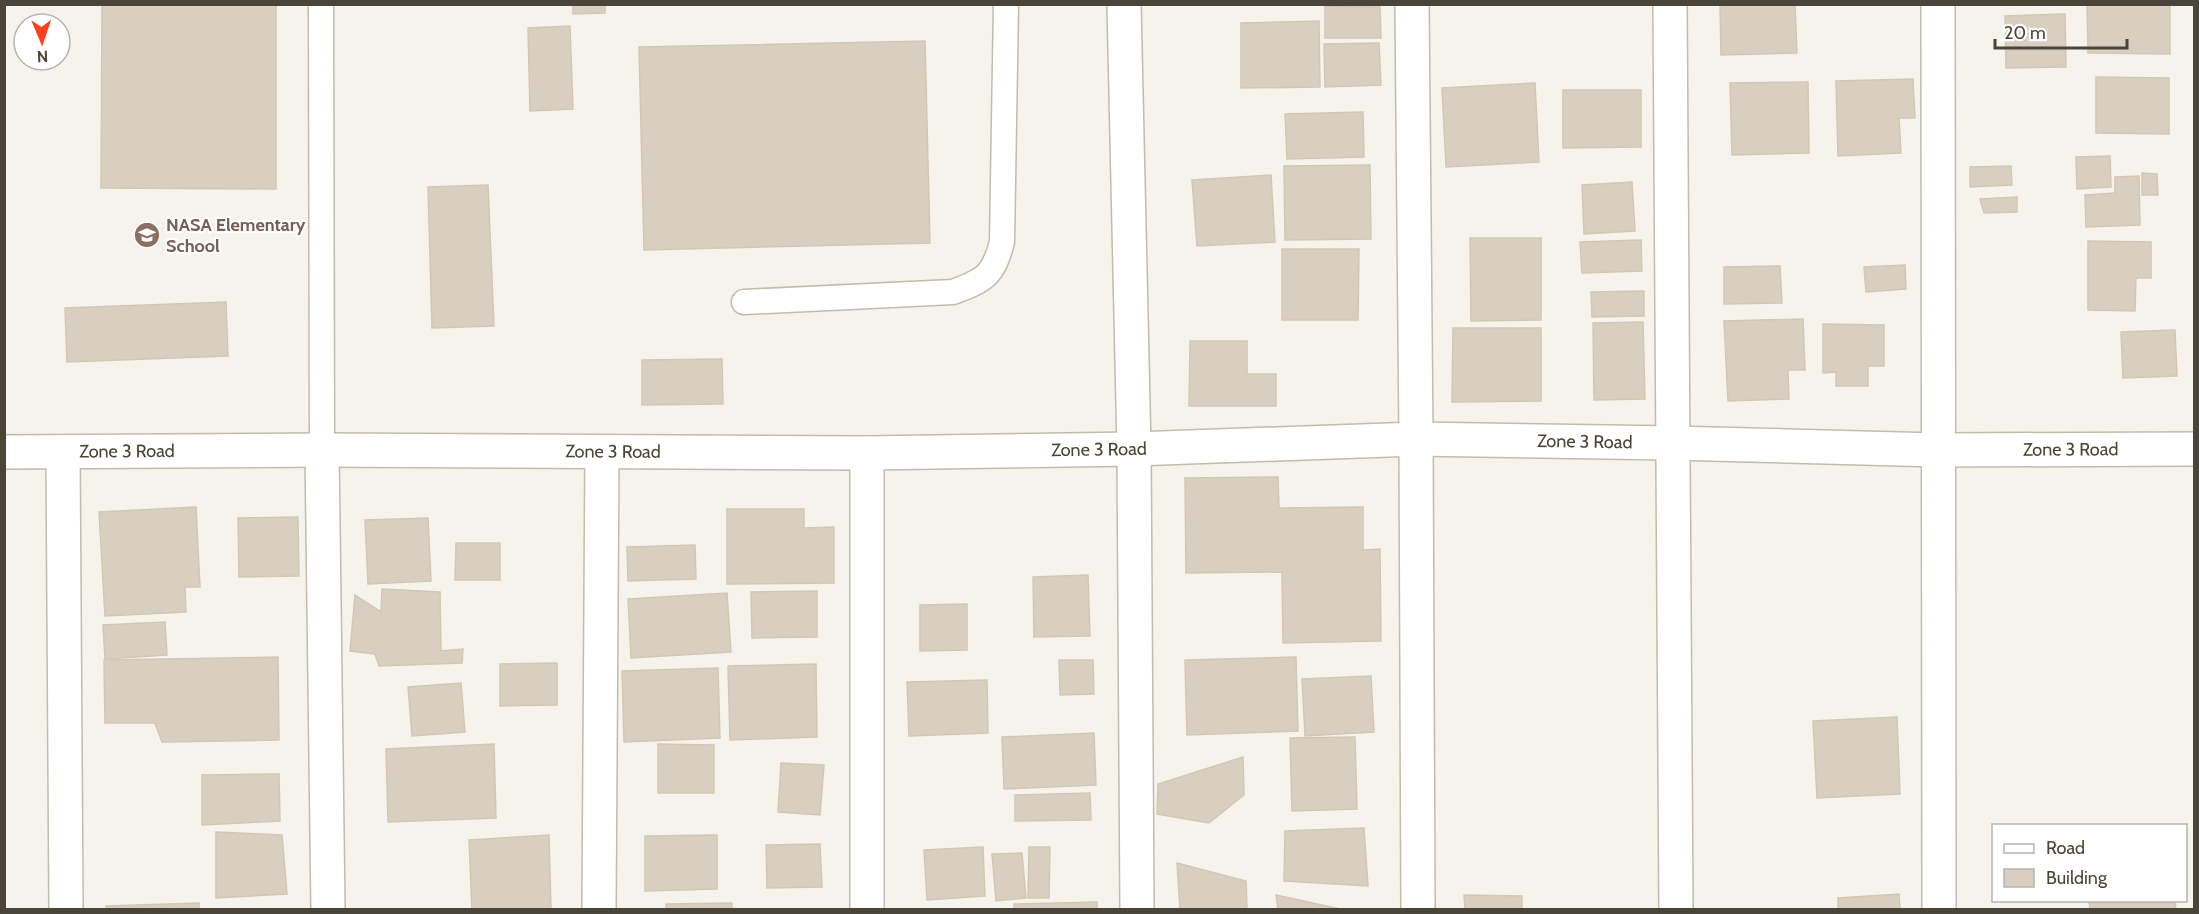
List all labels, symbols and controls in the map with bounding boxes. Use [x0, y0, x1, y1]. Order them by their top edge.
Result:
north arrow [12, 12, 72, 72]
scale bar [1995, 12, 2127, 50]
text: 20 m [2004, 22, 2046, 44]
text: N [37, 47, 48, 66]
place label: NASA Elementary School [166, 214, 306, 257]
school or university icon: NASA Elementary School [132, 220, 162, 250]
street label: Zone 3 Road [1537, 430, 1633, 453]
street label: Zone 3 Road [1051, 438, 1147, 461]
street label: Zone 3 Road [2023, 438, 2118, 461]
street label: Zone 3 Road [79, 440, 175, 463]
street label: Zone 3 Road [565, 440, 661, 463]
legend [1992, 824, 2187, 902]
text: Road [2046, 837, 2085, 859]
text: Building [2046, 867, 2108, 889]

